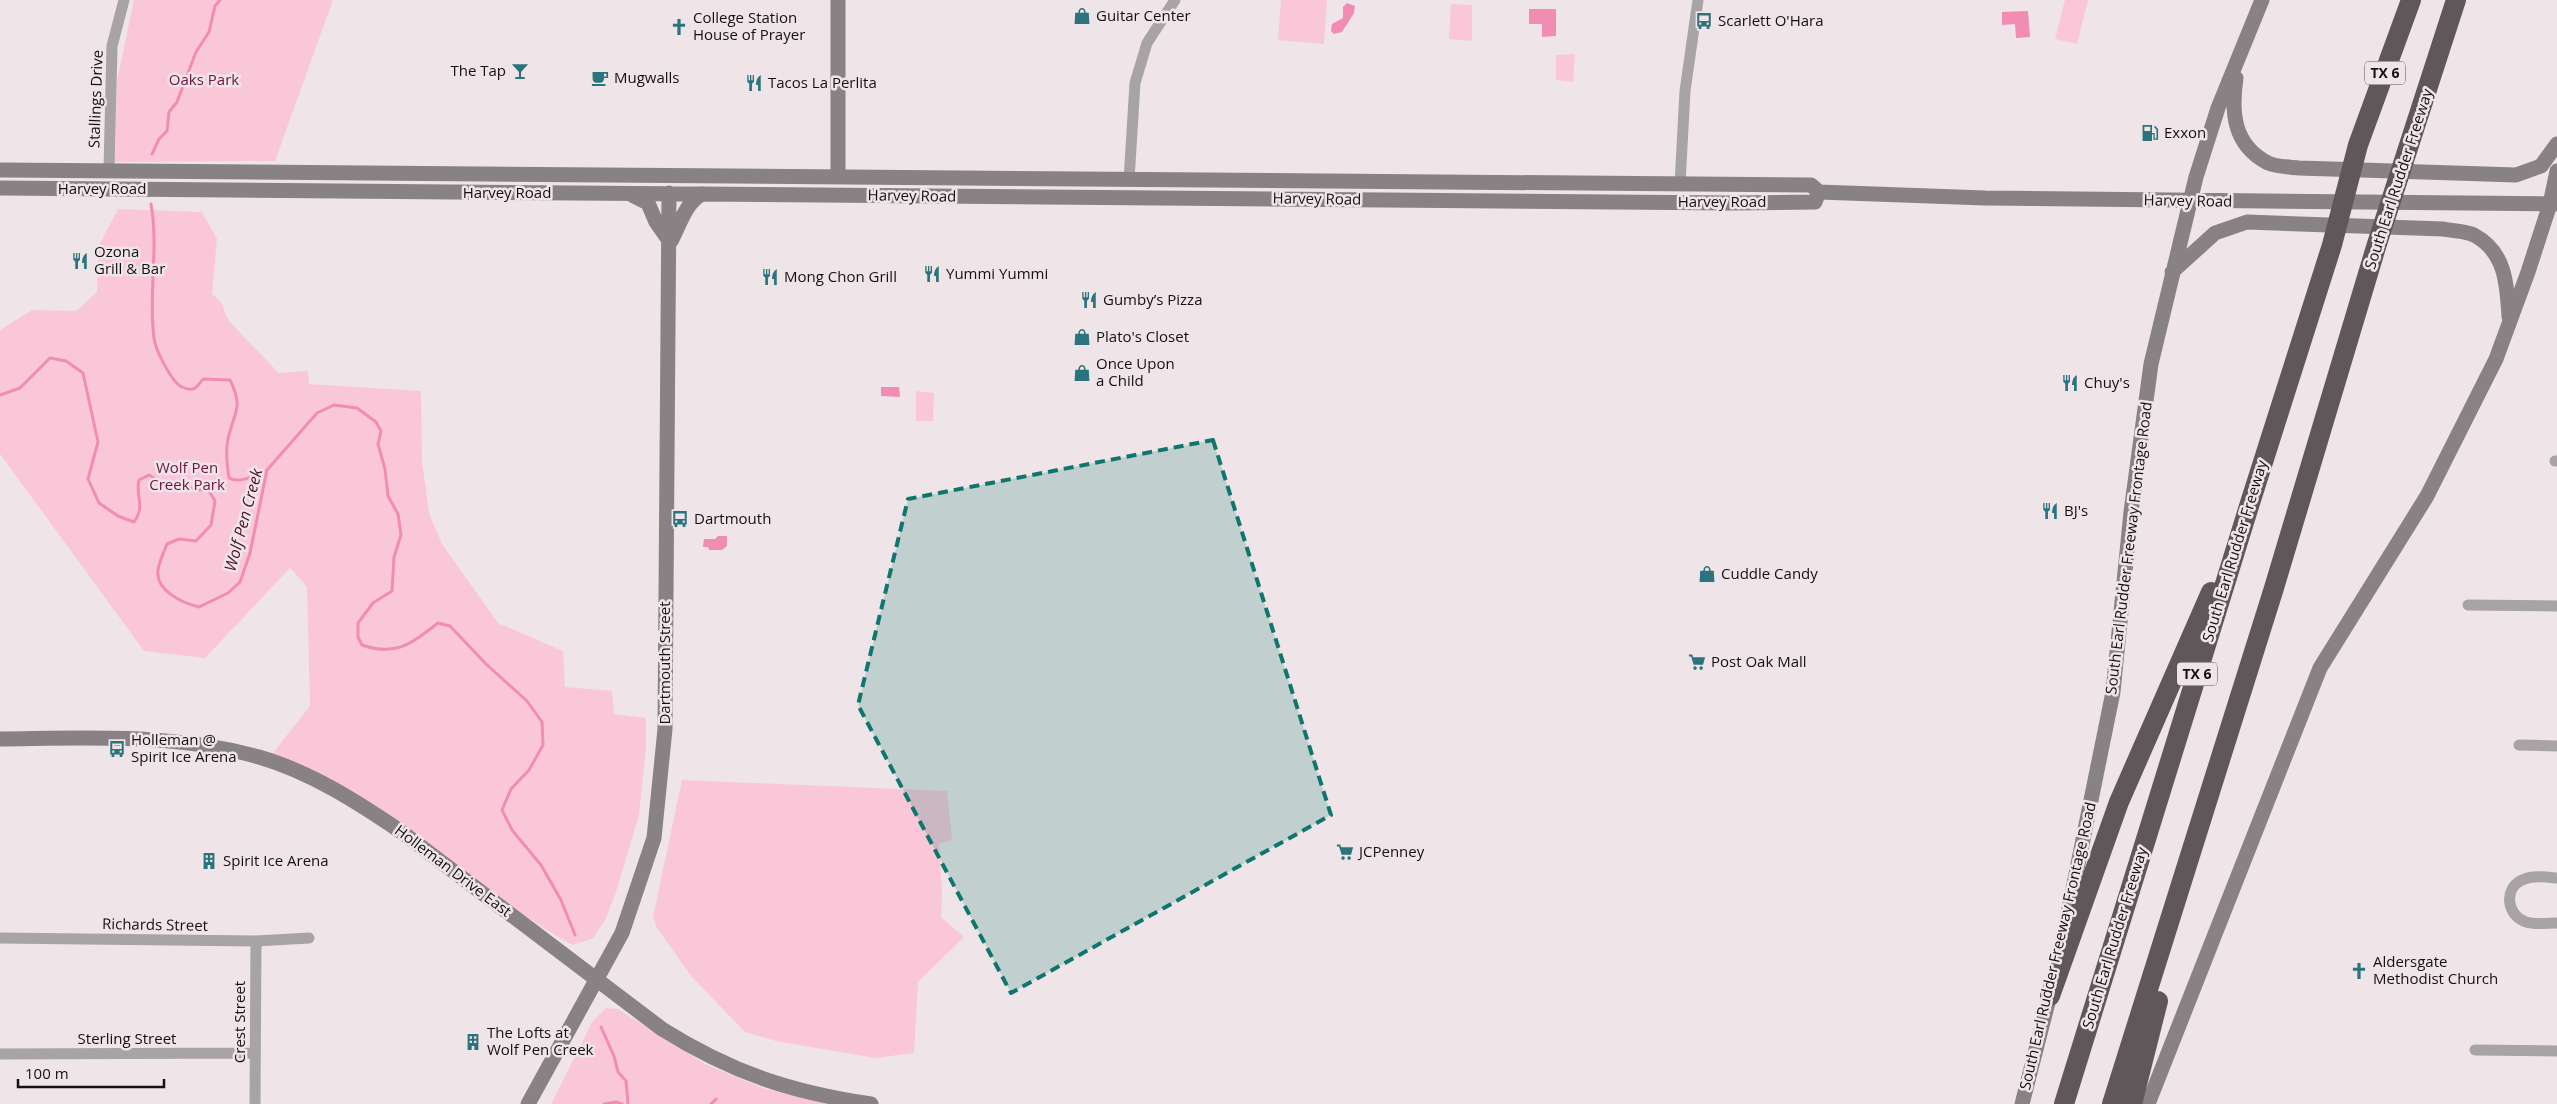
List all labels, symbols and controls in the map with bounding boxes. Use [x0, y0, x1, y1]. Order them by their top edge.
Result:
place label: Guitar Center [1096, 5, 1191, 25]
shop icon: Guitar Center [1072, 6, 1092, 26]
place label: College Station House of Prayer [693, 7, 805, 44]
place label: Scarlett O'Hara [1718, 10, 1824, 30]
bus stop icon: Scarlett O'Hara [1694, 11, 1714, 31]
church icon: College Station House of Prayer [669, 17, 689, 37]
street label: Stallings Drive [83, 49, 107, 148]
place label: The Tap [450, 60, 506, 80]
bar icon: The Tap [510, 61, 530, 81]
road number: TX 6 [2365, 62, 2405, 84]
place label: Mugwalls [614, 67, 680, 87]
cafe icon: Mugwalls [590, 68, 610, 88]
park label: Oaks Park [169, 69, 239, 89]
place label: Tacos La Perlita [768, 72, 877, 92]
restaurant icon: Tacos La Perlita [744, 73, 764, 93]
street label: South Earl Rudder Freeway [2359, 85, 2437, 272]
place label: Exxon [2164, 122, 2206, 142]
fuel station icon: Exxon [2140, 123, 2160, 143]
street label: Harvey Road [58, 178, 146, 198]
street label: Harvey Road [463, 182, 551, 202]
street label: Harvey Road [868, 184, 957, 206]
street label: Harvey Road [1273, 187, 1362, 209]
street label: Harvey Road [2144, 189, 2233, 211]
street label: Harvey Road [1678, 191, 1766, 211]
place label: Ozona Grill & Bar [94, 241, 165, 278]
restaurant icon: Ozona Grill & Bar [70, 251, 90, 271]
place label: Yummi Yummi [946, 263, 1048, 283]
restaurant icon: Yummi Yummi [922, 264, 942, 284]
place label: Mong Chon Grill [784, 266, 897, 286]
restaurant icon: Mong Chon Grill [760, 267, 780, 287]
place label: Gumby’s Pizza [1103, 289, 1202, 309]
restaurant icon: Gumby’s Pizza [1079, 290, 1099, 310]
place label: Plato's Closet [1096, 326, 1189, 346]
shop icon: Plato's Closet [1072, 327, 1092, 347]
place label: Once Upon a Child [1096, 353, 1175, 390]
shop icon: Once Upon a Child [1072, 363, 1092, 383]
place label: Chuy's [2084, 372, 2130, 392]
restaurant icon: Chuy's [2060, 373, 2080, 393]
street label: South Earl Rudder Freeway Frontage Road [2100, 400, 2156, 695]
park label: Wolf Pen Creek Park [149, 457, 225, 494]
street label: South Earl Rudder Freeway [2197, 457, 2271, 644]
water label: Wolf Pen Creek [219, 465, 268, 574]
place label: BJ's [2064, 500, 2088, 520]
restaurant icon: BJ's [2040, 501, 2060, 521]
place label: Dartmouth [694, 508, 771, 528]
bus stop icon: Dartmouth [670, 509, 690, 529]
place label: Cuddle Candy [1721, 563, 1818, 583]
shop icon: Cuddle Candy [1697, 564, 1717, 584]
street label: Dartmouth Street [654, 601, 674, 725]
place label: Post Oak Mall [1711, 651, 1807, 671]
supermarket icon: Post Oak Mall [1687, 652, 1707, 672]
road number: TX 6 [2177, 662, 2217, 686]
place label: Holleman @ Spirit Ice Arena [131, 729, 237, 766]
bus stop icon: Holleman @ Spirit Ice Arena [107, 739, 127, 759]
street label: South Earl Rudder Freeway Frontage Road [2014, 800, 2100, 1092]
street label: Holleman Drive East [391, 820, 516, 921]
place label: JCPenney [1357, 841, 1425, 861]
supermarket icon: JCPenney [1335, 842, 1355, 862]
street label: South Earl Rudder Freeway [2077, 844, 2151, 1031]
place label: Spirit Ice Arena [223, 850, 329, 870]
building icon: Spirit Ice Arena [199, 851, 219, 871]
street label: Richards Street [102, 913, 208, 935]
place label: Aldersgate Methodist Church [2373, 951, 2498, 988]
church icon: Aldersgate Methodist Church [2349, 961, 2369, 981]
street label: Crest Street [229, 981, 249, 1063]
place label: The Lofts at Wolf Pen Creek [487, 1022, 594, 1059]
street label: Sterling Street [78, 1028, 176, 1048]
building icon: The Lofts at Wolf Pen Creek [463, 1032, 483, 1052]
scale bar [18, 1056, 164, 1088]
text: 100 m [25, 1063, 69, 1083]

